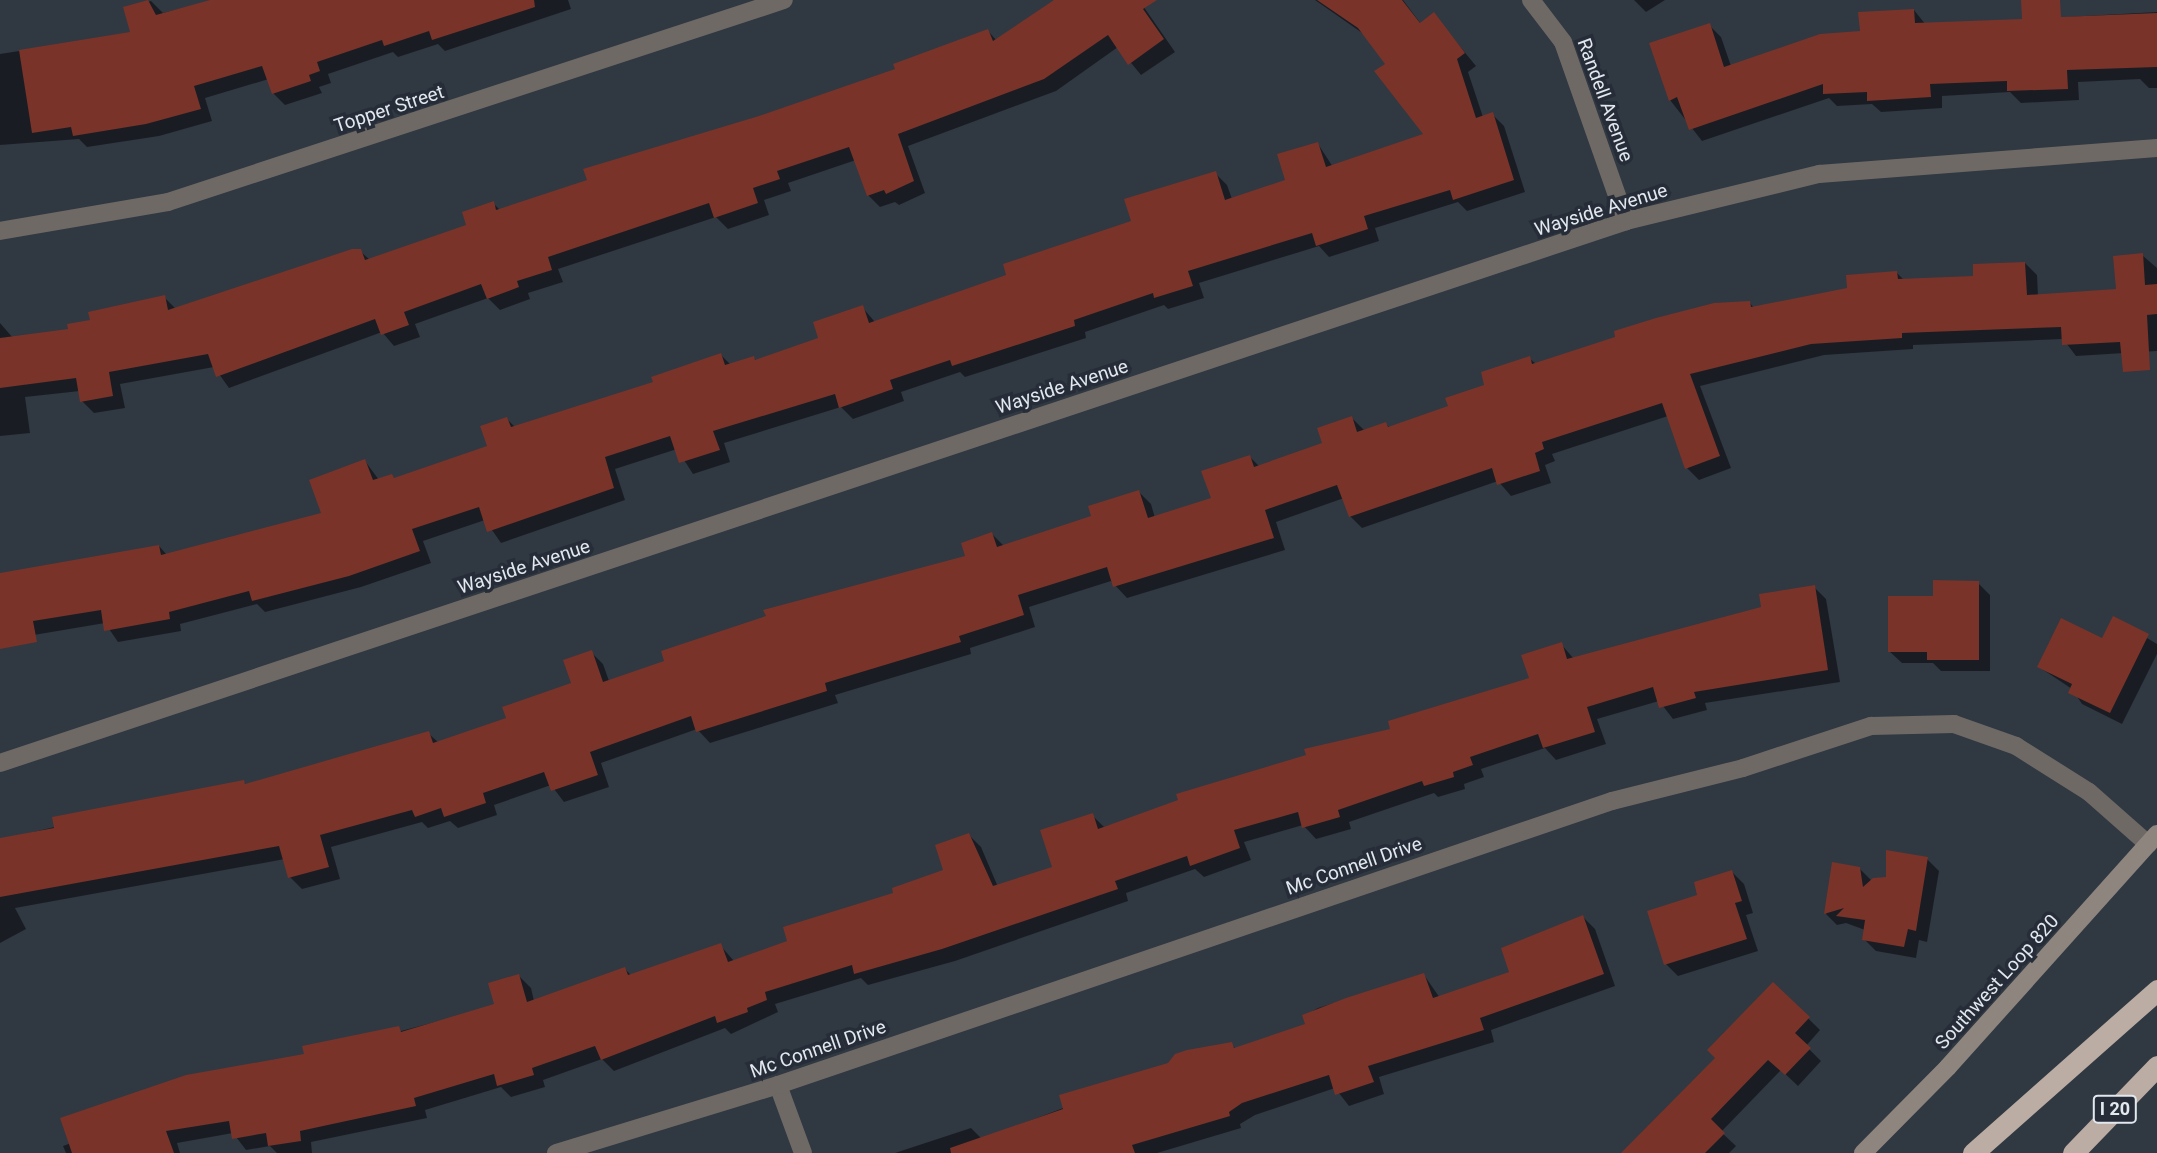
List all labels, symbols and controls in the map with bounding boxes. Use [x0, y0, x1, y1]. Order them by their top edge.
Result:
street label: Randell Avenue [1572, 35, 1638, 165]
street label: Topper Street [331, 81, 447, 137]
street label: Wayside Avenue [1532, 179, 1670, 241]
street label: Wayside Avenue [993, 355, 1131, 419]
street label: Wayside Avenue [455, 535, 593, 599]
street label: Mc Connell Drive [1283, 832, 1425, 900]
street label: Southwest Loop 820 [1930, 910, 2064, 1054]
street label: Mc Connell Drive [747, 1015, 889, 1083]
road number: I 20 [2092, 1094, 2138, 1124]

